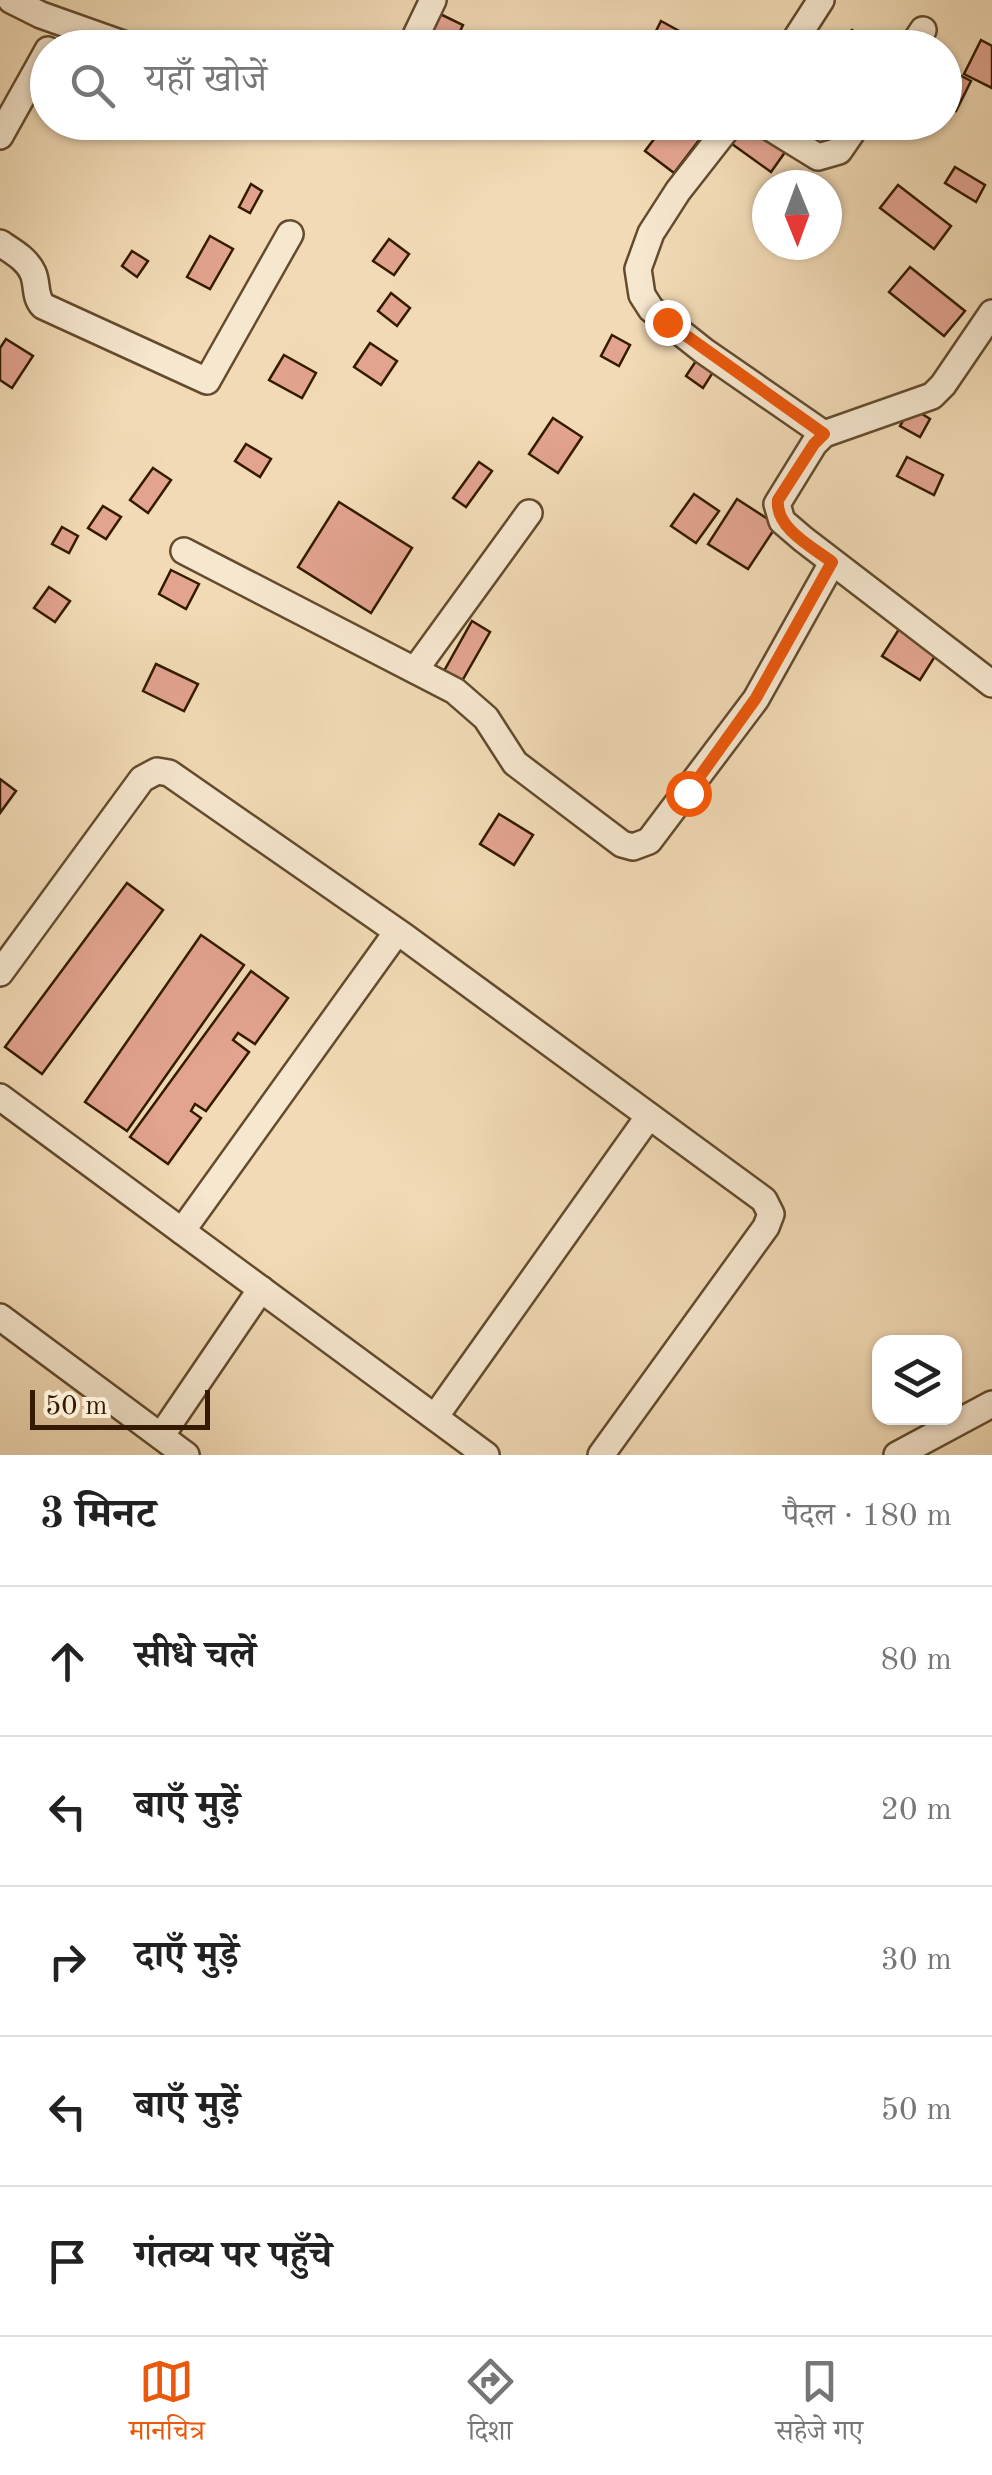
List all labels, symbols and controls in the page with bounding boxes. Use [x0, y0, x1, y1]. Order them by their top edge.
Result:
search box [30, 30, 962, 140]
icon: search [65, 58, 120, 113]
text: यहाँ खोजें [145, 62, 267, 100]
north arrow [752, 170, 842, 260]
route end [645, 300, 691, 346]
route start [666, 771, 712, 817]
map controls [872, 1335, 962, 1425]
button: layers [872, 1335, 962, 1425]
scale bar [30, 1385, 210, 1430]
text: 50 m [45, 1393, 108, 1421]
text: 3 मिनट [40, 1495, 156, 1537]
text: पैदल · 180 m [783, 1501, 952, 1533]
icon: ahead [40, 1634, 95, 1689]
text: सीधे चलें [135, 1638, 256, 1676]
text: 80 m [881, 1645, 952, 1677]
icon: left [40, 1784, 95, 1839]
text: बाएँ मुड़ें [135, 1788, 240, 1826]
text: 20 m [881, 1795, 952, 1827]
icon: right [40, 1934, 95, 1989]
text: दाएँ मुड़ें [135, 1938, 239, 1976]
text: 30 m [881, 1945, 952, 1977]
icon: left [40, 2084, 95, 2139]
text: बाएँ मुड़ें [135, 2088, 240, 2126]
text: 50 m [881, 2095, 952, 2127]
icon: arrive [40, 2234, 95, 2289]
text: गंतव्य पर पहुँचे [135, 2238, 332, 2276]
tab: मानचित्र [129, 2354, 205, 2458]
tab: दिशा [463, 2354, 518, 2458]
tab: सहेजे गए [776, 2354, 863, 2458]

